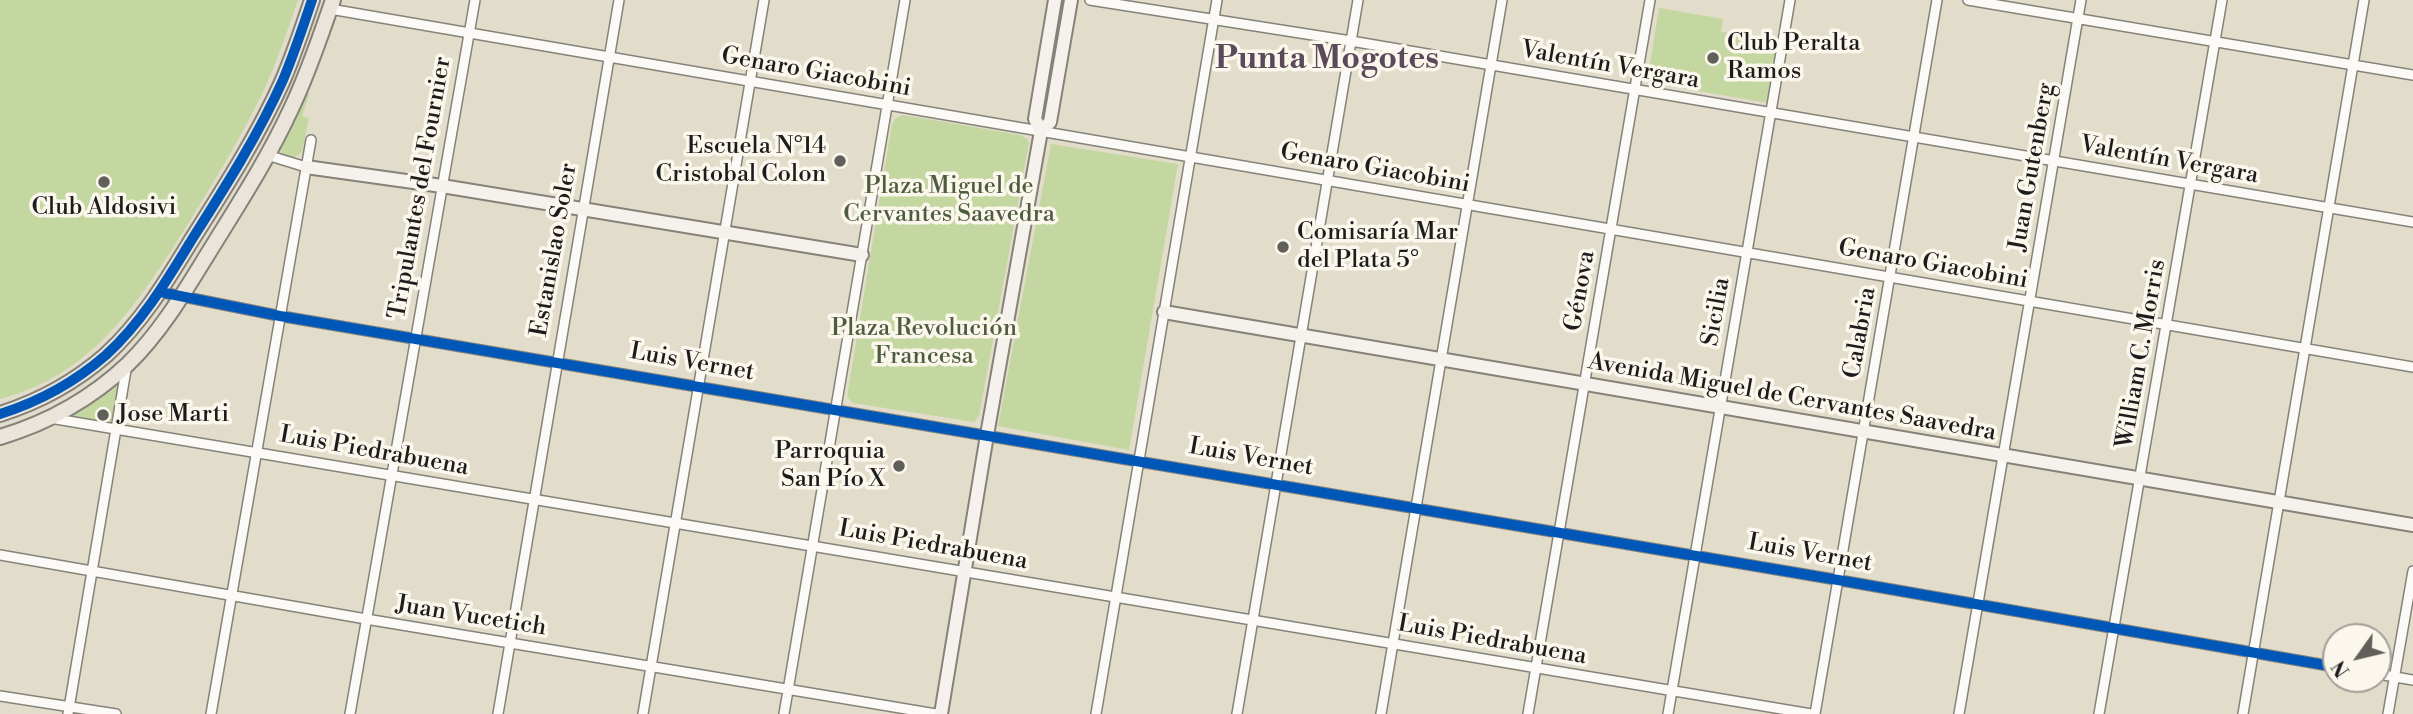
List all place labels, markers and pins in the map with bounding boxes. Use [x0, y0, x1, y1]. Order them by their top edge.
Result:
place label: Club Peralta Ramos [1727, 30, 1860, 86]
marker: Club Peralta Ramos [1705, 50, 1721, 66]
place label: Escuela N°14 Cristobal Colon [656, 133, 826, 189]
marker: Escuela N°14 Cristobal Colon [832, 153, 848, 169]
marker: Club Aldosivi [96, 174, 112, 190]
place label: Club Aldosivi [32, 194, 176, 222]
place label: Comisaría Mar del Plata 5° [1297, 219, 1458, 275]
marker: Comisaría Mar del Plata 5° [1275, 239, 1291, 255]
place label: Jose Marti [117, 401, 229, 429]
marker: Jose Marti [95, 407, 111, 423]
place label: Parroquia San Pío X [775, 438, 885, 494]
marker: Parroquia San Pío X [891, 458, 907, 474]

